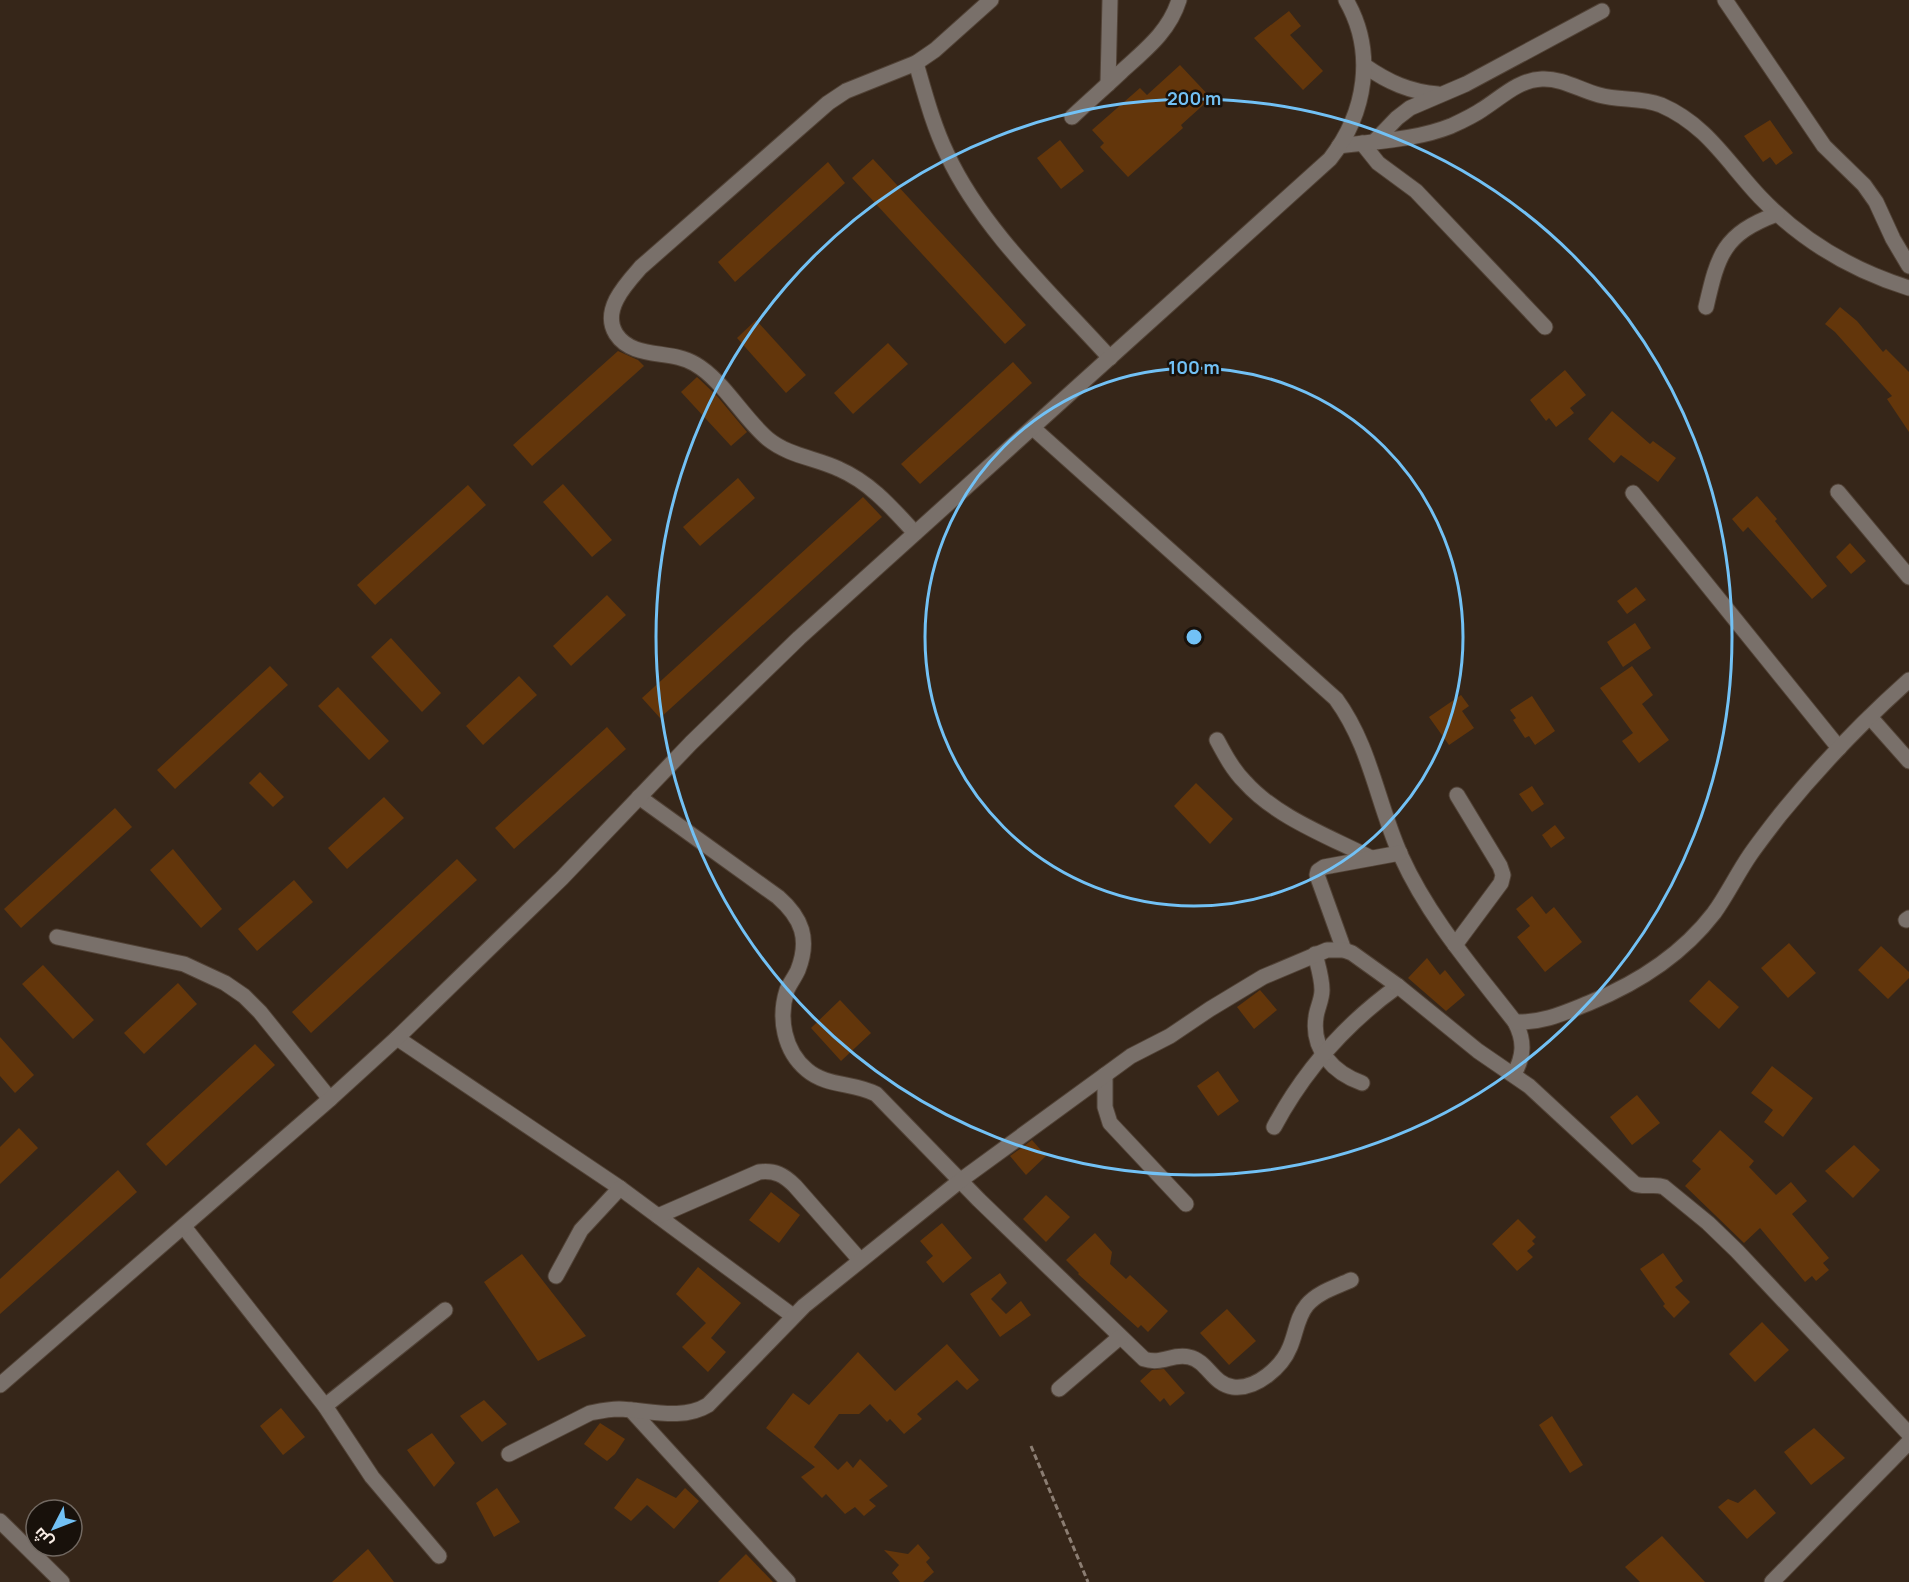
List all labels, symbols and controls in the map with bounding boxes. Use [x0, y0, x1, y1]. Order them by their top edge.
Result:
text: 200 m [1167, 86, 1221, 110]
text: 100 m [1168, 355, 1220, 379]
centre of rings [1184, 627, 1204, 647]
north arrow [24, 1498, 84, 1558]
text: ش [28, 1523, 58, 1553]

